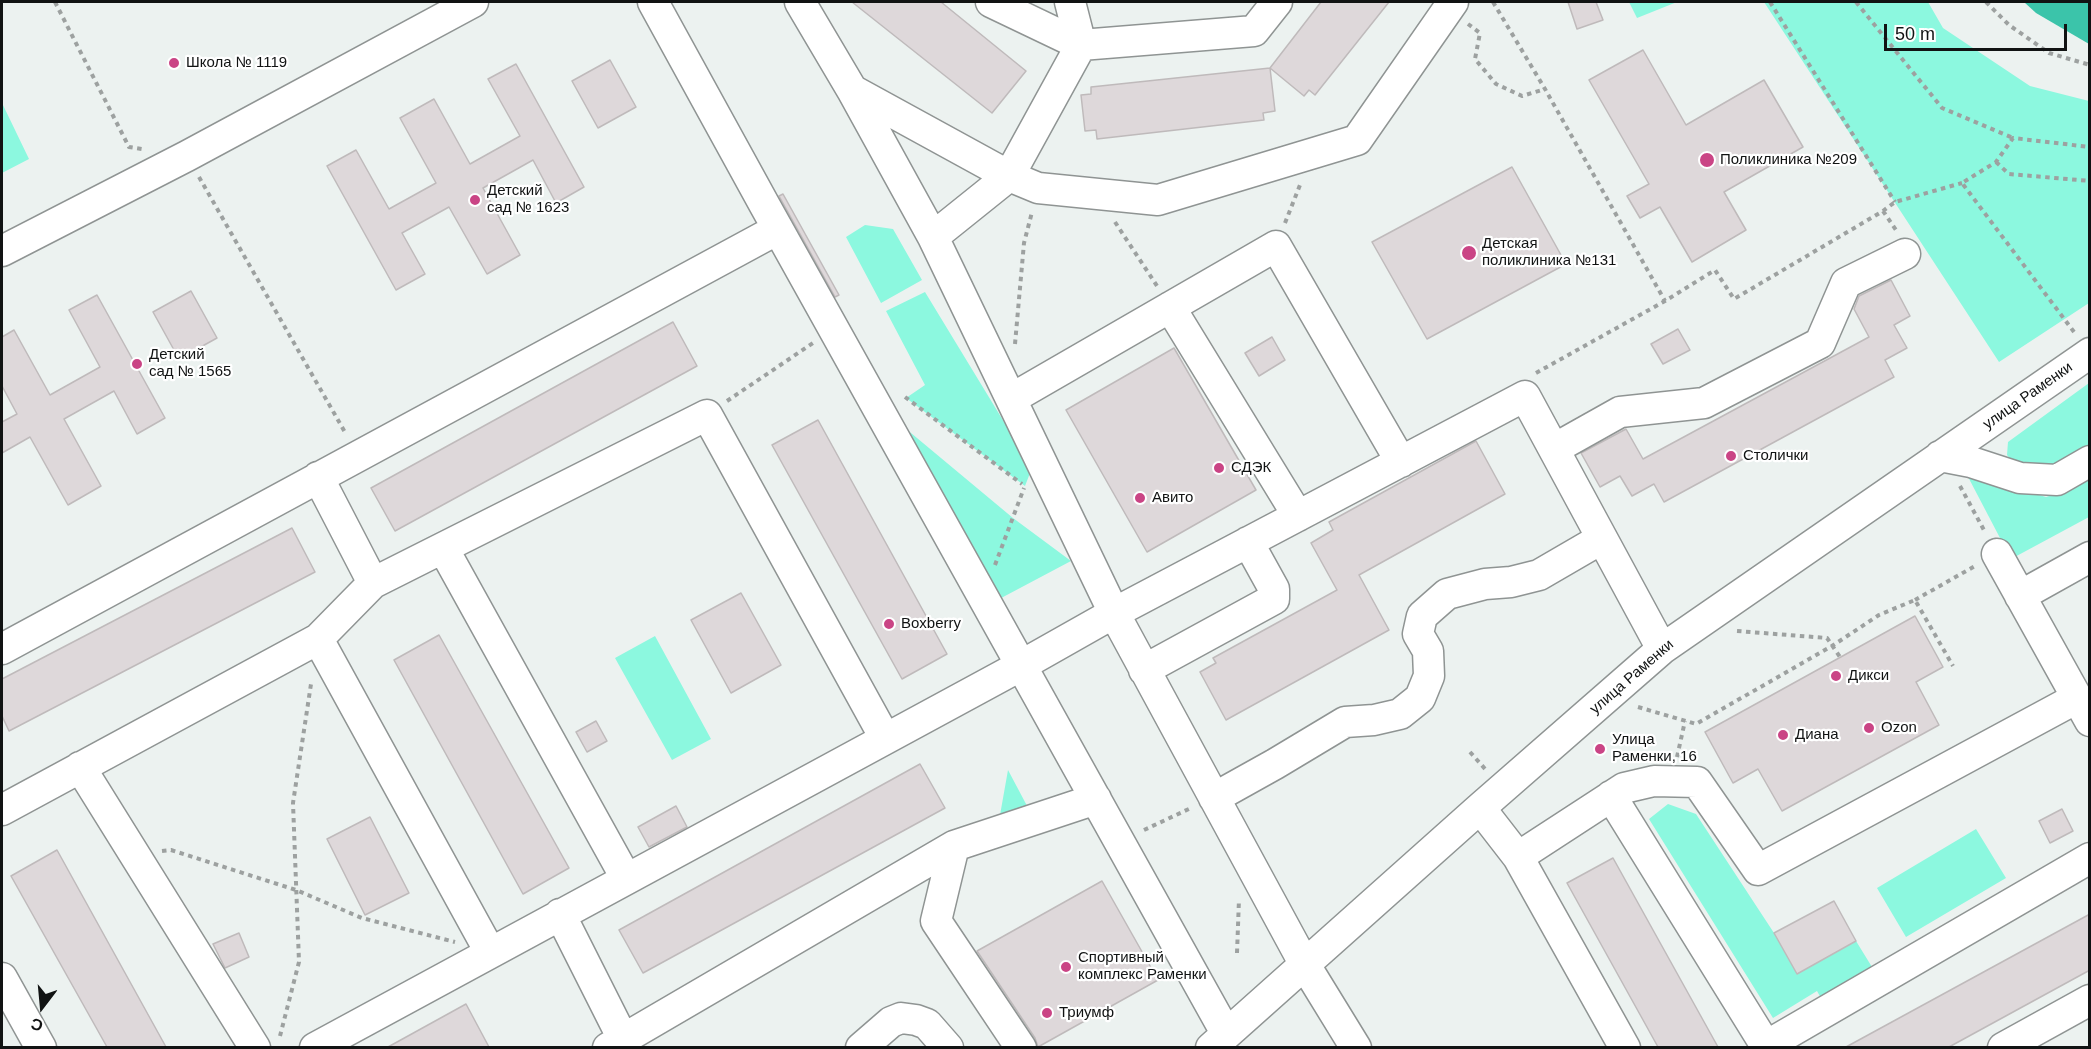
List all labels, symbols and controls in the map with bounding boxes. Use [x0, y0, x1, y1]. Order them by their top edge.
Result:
scale bar [1887, 12, 2070, 50]
text: 50 m [1895, 24, 1935, 44]
place label: Школа № 1119 [186, 54, 287, 72]
marker: Школа № 1119 [167, 56, 181, 70]
marker: Поликлиника №209 [1698, 151, 1716, 169]
place label: Поликлиника №209 [1720, 151, 1857, 169]
place label: Детский сад № 1623 [487, 182, 569, 217]
marker: Детский сад № 1623 [468, 193, 482, 207]
place label: Детская поликлиника №131 [1482, 235, 1616, 270]
marker: Детская поликлиника №131 [1460, 244, 1478, 262]
place label: Детский сад № 1565 [149, 346, 231, 381]
marker: Детский сад № 1565 [130, 357, 144, 371]
street label: улица Раменки [1980, 358, 2076, 434]
place label: Столички [1743, 447, 1808, 465]
marker: Столички [1724, 449, 1738, 463]
place label: СДЭК [1231, 459, 1271, 477]
marker: СДЭК [1212, 461, 1226, 475]
place label: Авито [1152, 489, 1193, 507]
marker: Авито [1133, 491, 1147, 505]
place label: Boxberry [901, 615, 961, 633]
marker: Boxberry [882, 617, 896, 631]
street label: улица Раменки [1586, 636, 1678, 718]
place label: Дикси [1848, 667, 1889, 685]
marker: Дикси [1829, 669, 1843, 683]
place label: Ozon [1881, 719, 1917, 737]
marker: Ozon [1862, 721, 1876, 735]
place label: Диана [1795, 726, 1839, 744]
marker: Диана [1776, 728, 1790, 742]
place label: Улица Раменки, 16 [1612, 731, 1697, 766]
marker: Улица Раменки, 16 [1593, 742, 1607, 756]
place label: Спортивный комплекс Раменки [1078, 949, 1207, 984]
marker: Спортивный комплекс Раменки [1059, 960, 1073, 974]
north arrow [12, 977, 72, 1037]
place label: Триумф [1059, 1004, 1114, 1022]
marker: Триумф [1040, 1006, 1054, 1020]
text: С [29, 1015, 45, 1035]

